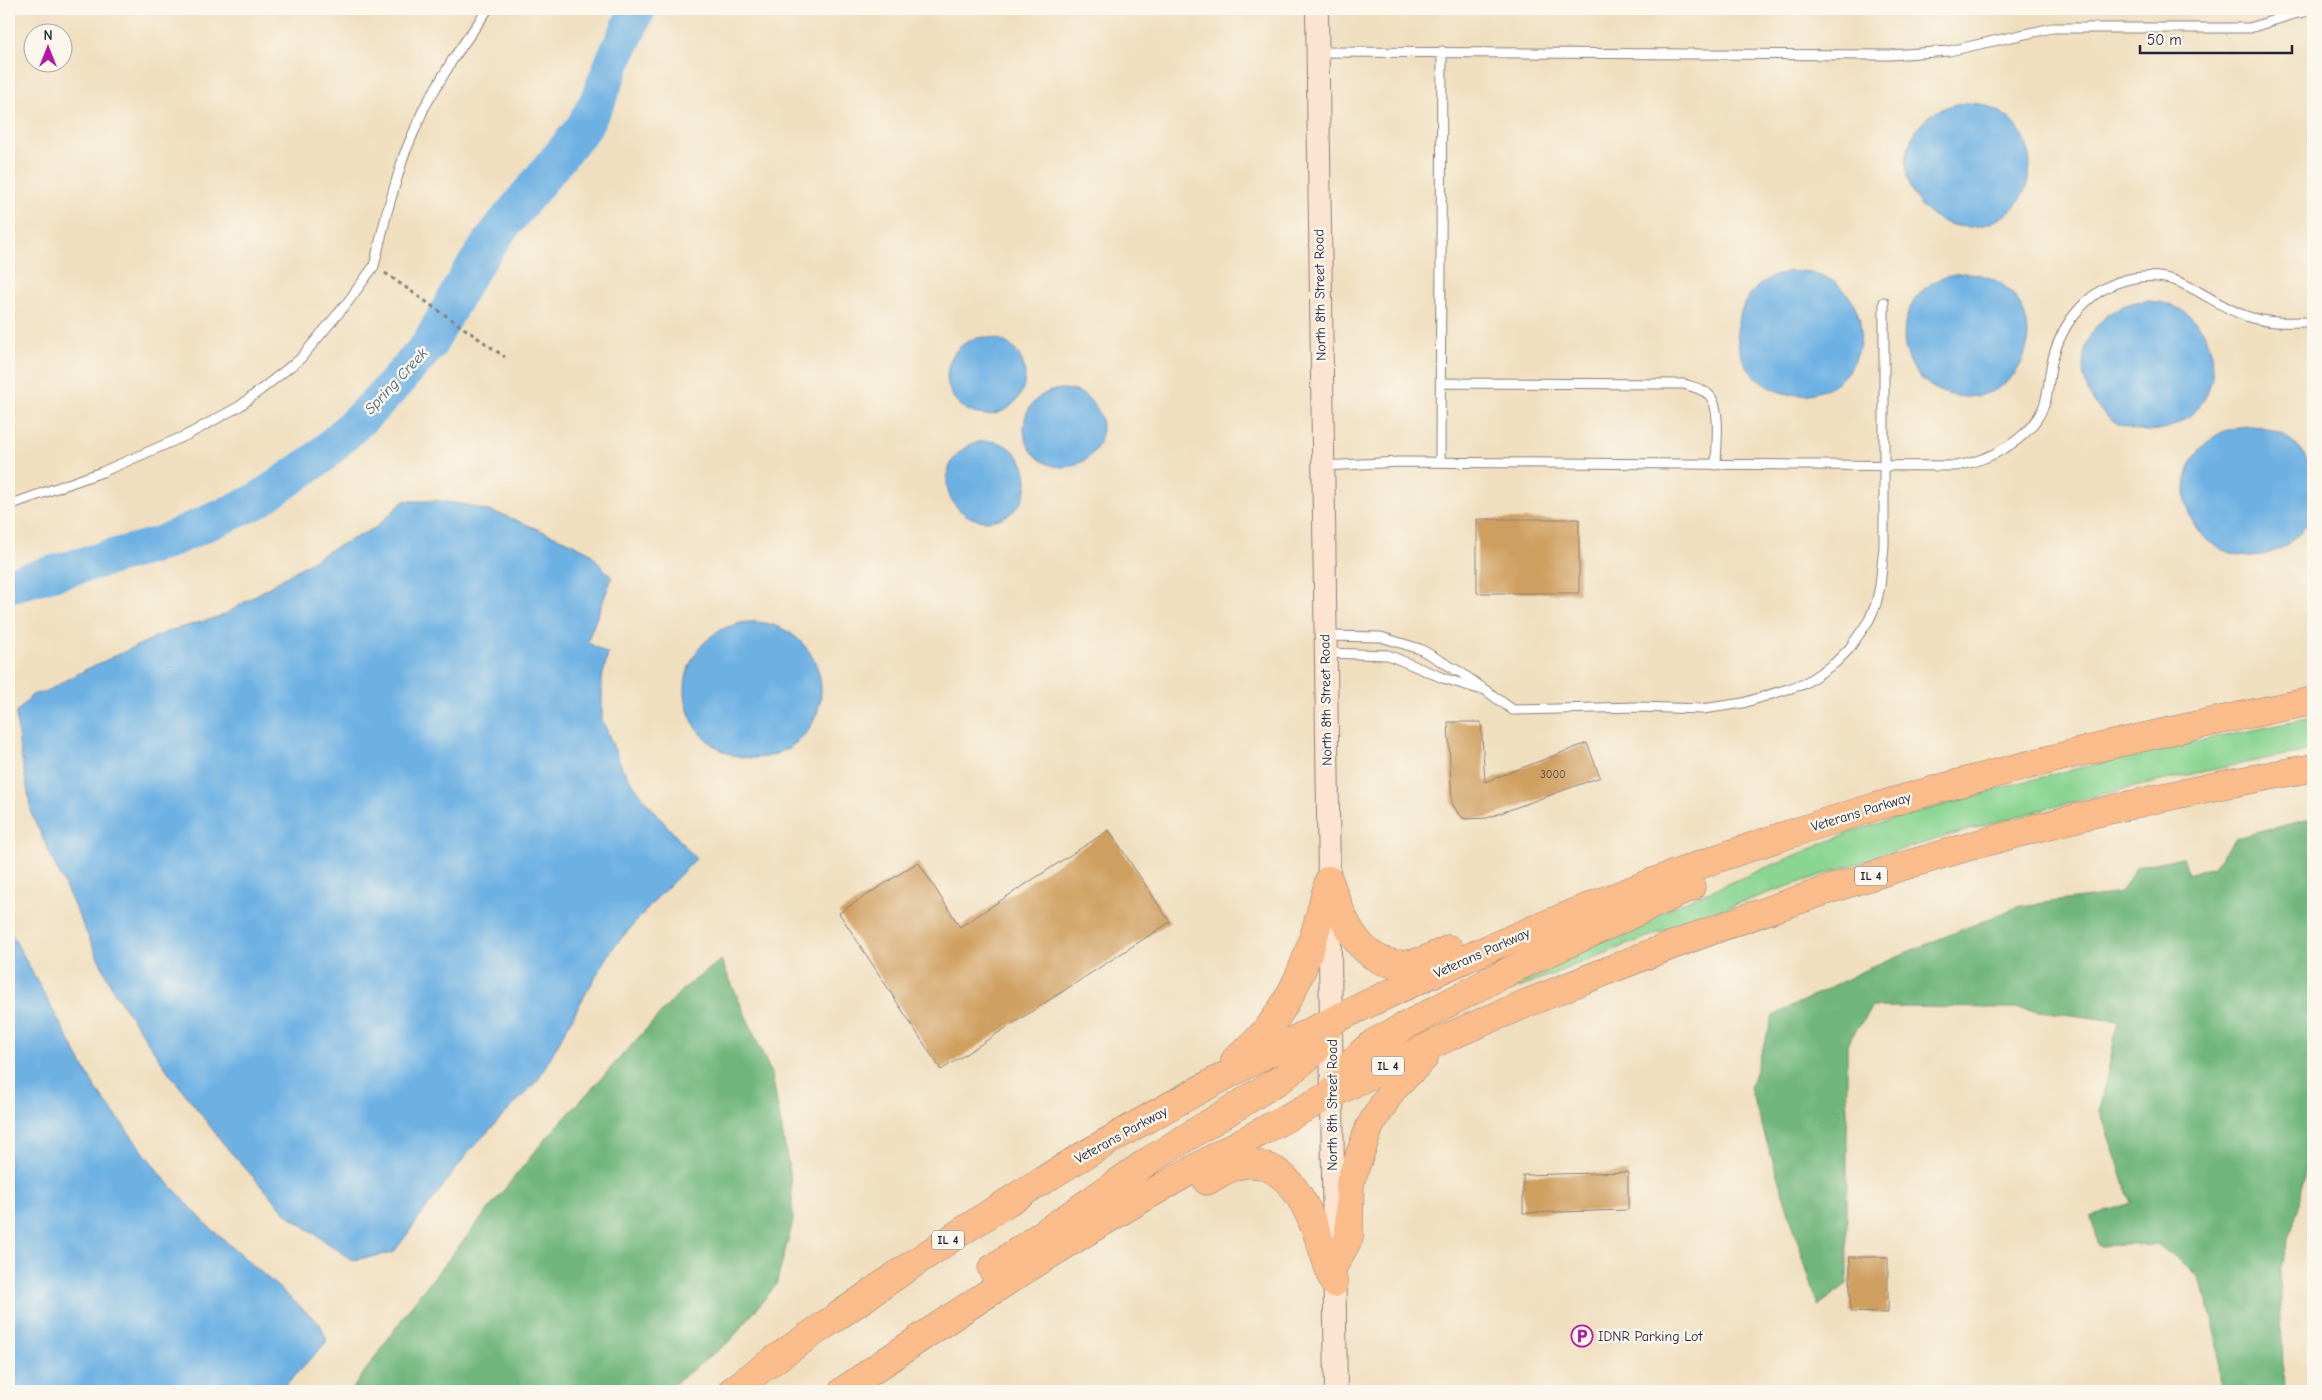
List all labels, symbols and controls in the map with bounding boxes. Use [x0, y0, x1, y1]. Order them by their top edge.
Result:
north arrow [22, 22, 72, 72]
scale bar [2140, 22, 2292, 54]
text: N [43, 27, 53, 44]
text: 50 m [2147, 31, 2182, 49]
street label: North 8th Street Road [1310, 229, 1330, 361]
water label: Spring Creek [361, 344, 432, 418]
street label: North 8th Street Road [1316, 634, 1336, 766]
house number: 3000 [1540, 768, 1566, 781]
street label: Veterans Parkway [1809, 789, 1914, 835]
road number: IL 4 [1855, 866, 1887, 886]
street label: Veterans Parkway [1431, 924, 1533, 982]
street label: North 8th Street Road [1324, 1039, 1341, 1171]
road number: IL 4 [1372, 1056, 1404, 1076]
street label: Veterans Parkway [1072, 1102, 1171, 1168]
road number: IL 4 [932, 1230, 964, 1250]
parking icon: IDNR Parking Lot [1570, 1324, 1594, 1348]
place label: IDNR Parking Lot [1598, 1328, 1703, 1345]

